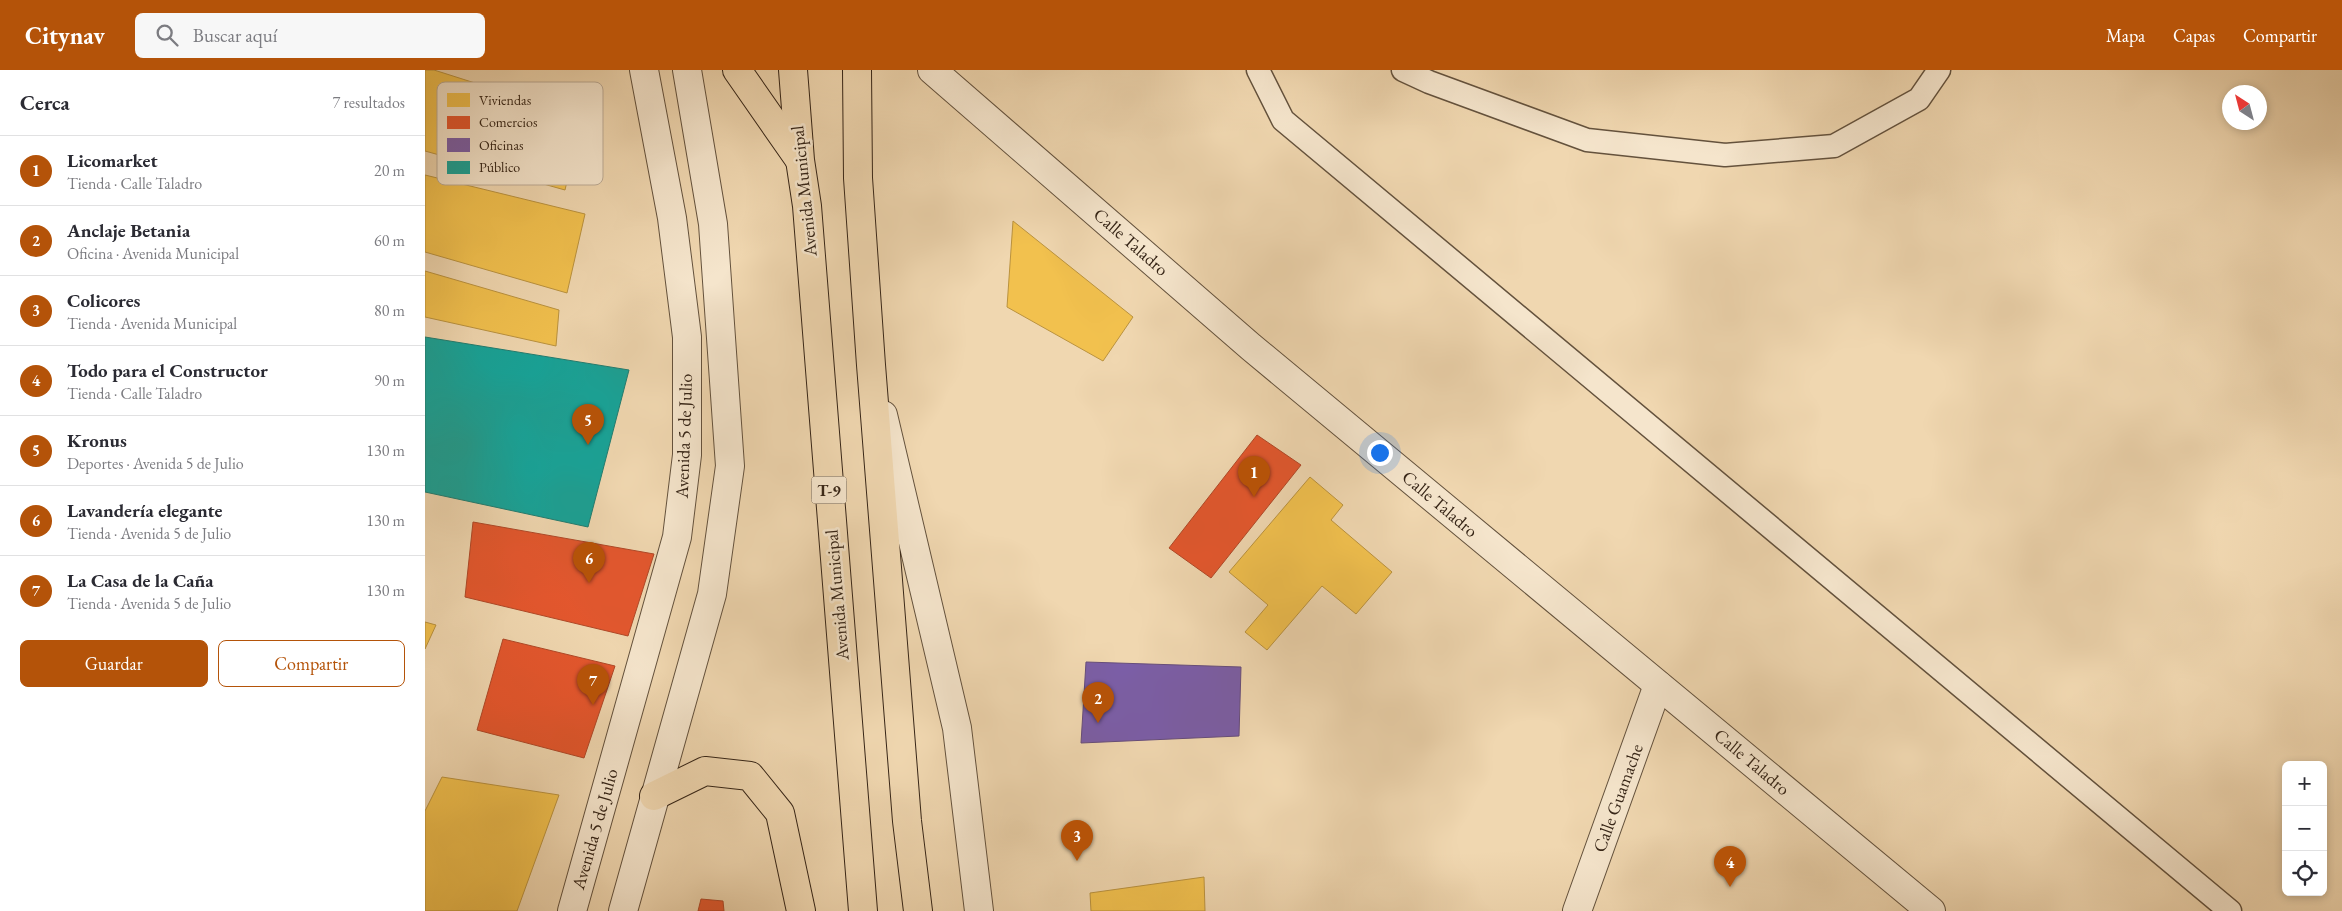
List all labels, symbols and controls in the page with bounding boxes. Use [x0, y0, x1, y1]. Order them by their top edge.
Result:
search box [135, 13, 485, 58]
text: Citynav [25, 20, 105, 51]
icon: search [153, 21, 181, 49]
text: Buscar aquí [193, 23, 277, 48]
text: Mapa [2106, 24, 2145, 47]
text: Capas [2173, 24, 2215, 47]
text: Compartir [2243, 24, 2317, 47]
legend [437, 82, 603, 185]
north arrow [2222, 85, 2267, 130]
text: Cerca [20, 89, 70, 116]
text: Viviendas [479, 91, 532, 109]
text: 7 resultados [333, 92, 405, 113]
text: Comercios [479, 113, 538, 131]
street label: Avenida Municipal [785, 125, 822, 259]
text: Oficinas [479, 136, 524, 154]
text: Licomarket [67, 148, 158, 173]
text: Público [479, 158, 520, 176]
text: 1 [32, 160, 40, 181]
text: 20 m [374, 160, 405, 181]
text: Tienda · Calle Taladro [67, 173, 202, 194]
street label: Calle Taladro [1089, 203, 1174, 281]
text: Anclaje Betania [67, 218, 190, 243]
text: 2 [32, 230, 40, 251]
text: 60 m [374, 230, 405, 251]
text: Oficina · Avenida Municipal [67, 243, 239, 264]
text: Colicores [67, 288, 140, 313]
text: 3 [32, 300, 40, 321]
text: 80 m [374, 300, 405, 321]
text: Tienda · Avenida Municipal [67, 313, 237, 334]
text: Todo para el Constructor [67, 358, 268, 383]
text: 4 [32, 370, 40, 391]
text: 90 m [374, 370, 405, 391]
street label: Avenida 5 de Julio [670, 373, 697, 500]
text: Tienda · Calle Taladro [67, 383, 202, 404]
pin: 5 [572, 404, 604, 445]
text: Kronus [67, 428, 127, 453]
text: 5 [32, 440, 40, 461]
text: 130 m [366, 440, 405, 461]
your location [1367, 440, 1393, 466]
text: Deportes · Avenida 5 de Julio [67, 453, 244, 474]
pin: 1 [1238, 456, 1270, 497]
street label: Calle Taladro [1398, 465, 1483, 542]
road number: T-9 [811, 476, 847, 504]
text: Lavandería elegante [67, 498, 223, 523]
text: 6 [32, 510, 40, 531]
text: 130 m [366, 510, 405, 531]
text: Tienda · Avenida 5 de Julio [67, 523, 231, 544]
street label: Avenida Municipal [819, 529, 854, 662]
pin: 6 [573, 542, 605, 583]
text: La Casa de la Caña [67, 568, 214, 593]
text: 7 [32, 580, 40, 601]
text: 130 m [366, 580, 405, 601]
text: Tienda · Avenida 5 de Julio [67, 593, 231, 614]
button: Guardar [20, 640, 208, 687]
button: Compartir [218, 640, 405, 687]
pin: 7 [577, 664, 609, 705]
pin: 2 [1082, 682, 1114, 723]
street label: Calle Taladro [1710, 723, 1795, 800]
street label: Calle Guamache [1587, 740, 1648, 855]
map controls [2282, 761, 2327, 896]
button: + [2282, 761, 2327, 806]
street label: Avenida 5 de Julio [566, 766, 623, 893]
button: − [2282, 806, 2327, 851]
pin: 3 [1061, 820, 1093, 861]
pin: 4 [1714, 846, 1746, 887]
button: locate [2282, 851, 2327, 896]

